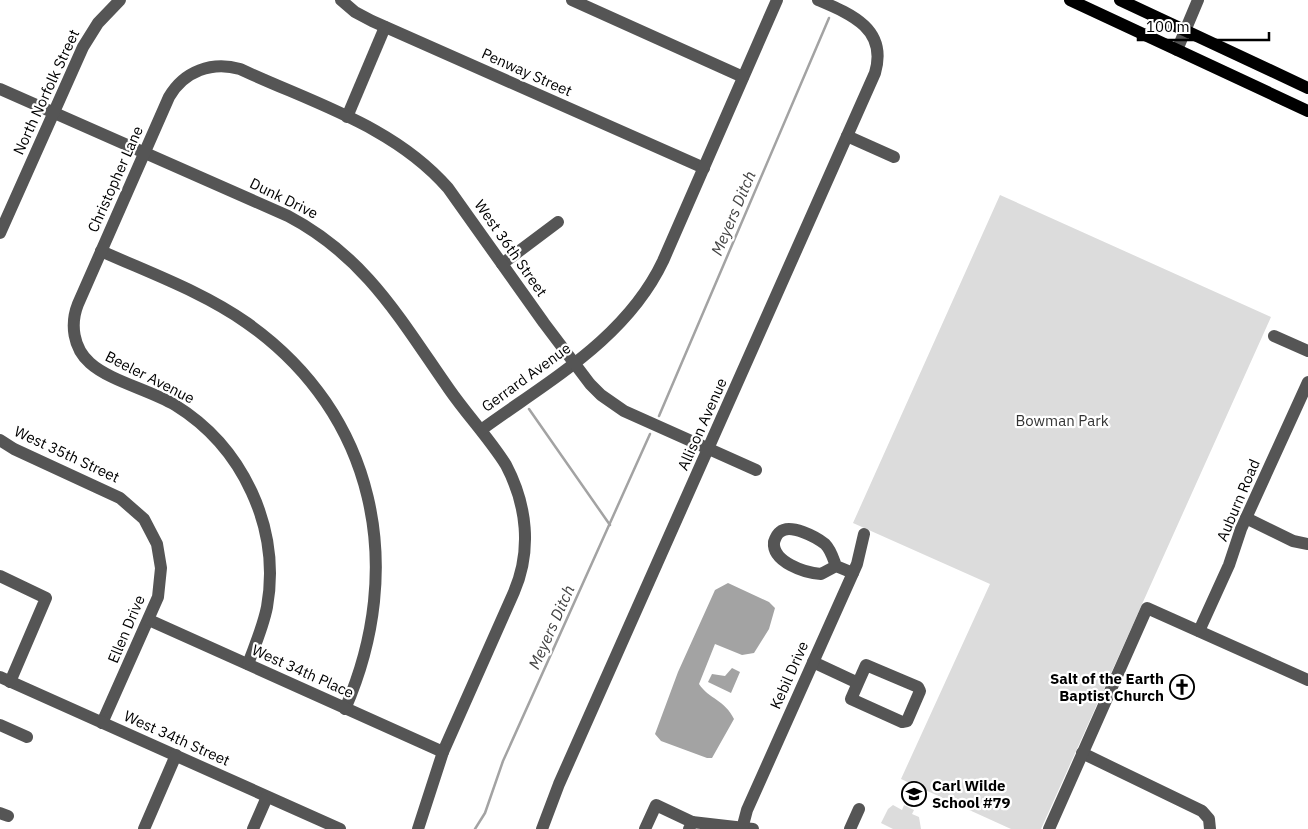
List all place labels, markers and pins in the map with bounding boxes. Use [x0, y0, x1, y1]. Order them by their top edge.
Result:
place label: Salt of the Earth Baptist Church [1050, 669, 1164, 705]
church icon: Salt of the Earth Baptist Church [1169, 674, 1195, 700]
place label: Carl Wilde School #79 [932, 776, 1011, 812]
school or university icon: Carl Wilde School #79 [901, 781, 927, 807]

